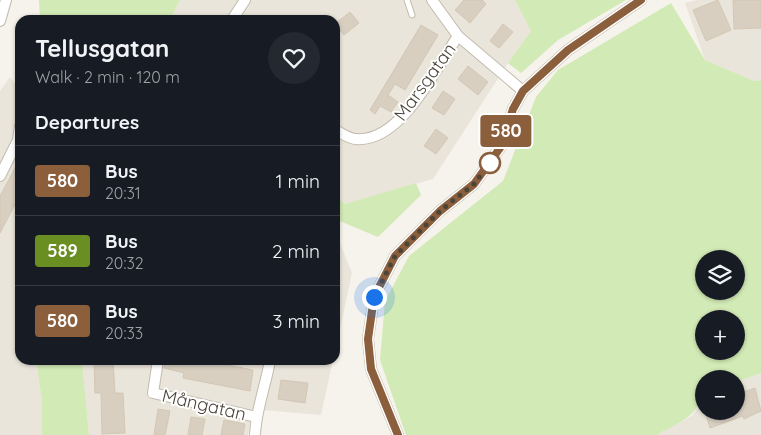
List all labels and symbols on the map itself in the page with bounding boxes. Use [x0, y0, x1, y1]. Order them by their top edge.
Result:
street label: Marsgatan [389, 38, 461, 125]
line badge: 580 [477, 115, 535, 147]
unlabelled marker [479, 152, 501, 174]
your location [362, 285, 387, 310]
street label: Mångatan [160, 384, 248, 425]

